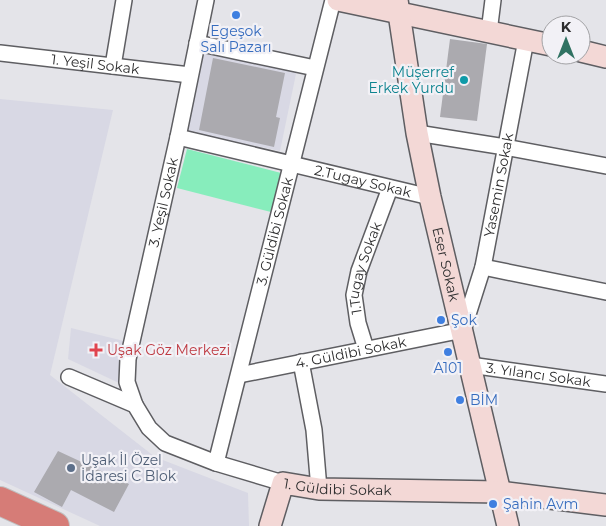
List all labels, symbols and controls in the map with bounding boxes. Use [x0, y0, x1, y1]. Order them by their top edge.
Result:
marker: Egeşok Salı Pazarı [230, 9, 242, 21]
north arrow [541, 15, 591, 65]
text: K [561, 18, 572, 36]
place label: Egeşok Salı Pazarı [201, 22, 271, 56]
street label: 1. Yeşil Sokak [50, 50, 141, 78]
place label: Müşerref Erkek Yurdu [368, 63, 455, 97]
marker: Müşerref Erkek Yurdu [458, 74, 470, 86]
street label: Yasemin Sokak [480, 131, 517, 239]
street label: 3. Yeşil Sokak [144, 155, 182, 249]
street label: 2.Tugay Sokak [313, 161, 414, 201]
street label: 3. Güldibi Sokak [252, 175, 297, 287]
street label: 1.Tugay Sokak [344, 219, 386, 316]
street label: Eser Sokak [428, 225, 464, 304]
place label: Şok [451, 311, 477, 329]
marker: Şok [435, 314, 447, 326]
street label: 4. Güldibi Sokak [294, 332, 408, 372]
place label: Uşak Göz Merkezi [107, 341, 230, 359]
marker: Uşak Göz Merkezi [89, 343, 103, 357]
marker: A101 [442, 346, 454, 358]
street label: 3. Yılancı Sokak [485, 358, 593, 391]
place label: A101 [434, 359, 462, 377]
place label: BİM [470, 391, 498, 409]
marker: BİM [454, 394, 466, 406]
place label: Uşak İl Özel İdaresi C Blok [81, 451, 177, 485]
marker: Uşak İl Özel İdaresi C Blok [65, 462, 77, 474]
street label: 1. Güldibi Sokak [282, 474, 392, 499]
place label: Şahin Avm [503, 495, 578, 513]
marker: Şahin Avm [487, 498, 499, 510]

